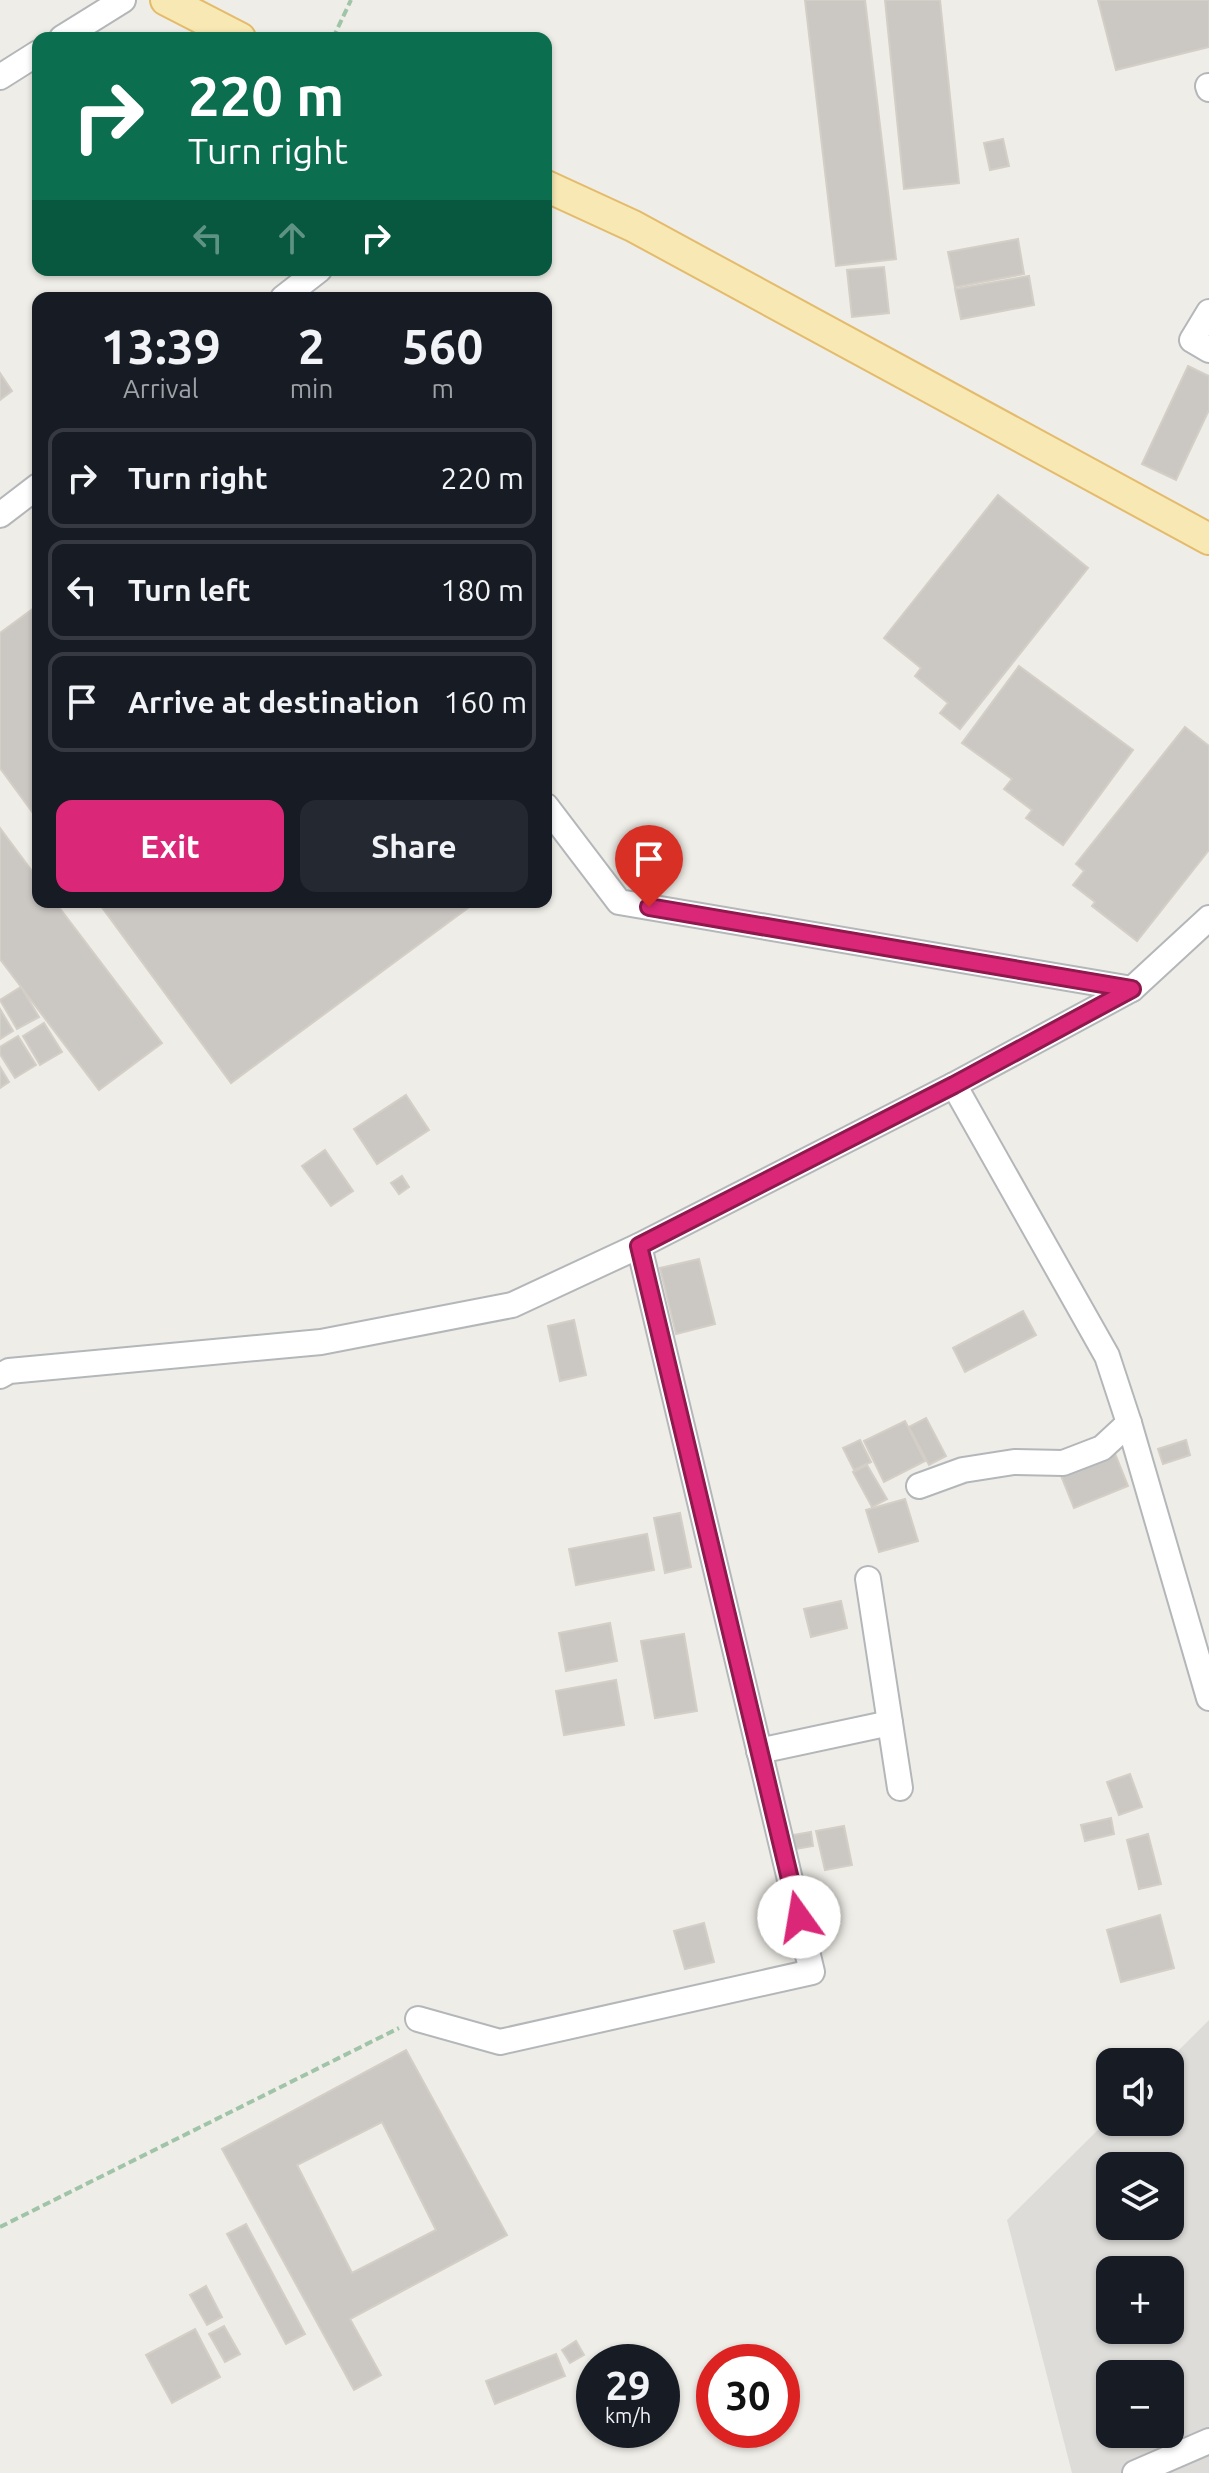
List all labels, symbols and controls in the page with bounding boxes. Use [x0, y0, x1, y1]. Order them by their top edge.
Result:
icon: right [56, 64, 160, 168]
text: 220 m [188, 64, 344, 127]
text: Turn right [188, 130, 348, 171]
icon: left [186, 216, 230, 260]
icon: ahead [270, 216, 314, 260]
icon: right [354, 216, 398, 260]
text: 13:39 [101, 319, 221, 373]
text: 2 [298, 319, 325, 373]
text: 560 [402, 319, 483, 373]
text: Arrival [123, 374, 199, 403]
text: min [290, 374, 333, 403]
text: m [431, 374, 454, 403]
icon: right [60, 456, 104, 500]
text: Turn right [128, 461, 268, 495]
text: 220 m [440, 461, 524, 495]
icon: left [60, 568, 104, 612]
text: Turn left [128, 573, 250, 607]
text: 180 m [440, 573, 524, 607]
icon: arrive [60, 680, 104, 724]
text: Arrive at destination [128, 685, 420, 719]
text: 160 m [444, 685, 527, 719]
button: Exit [56, 800, 284, 892]
button: Share [300, 800, 528, 892]
pin [615, 825, 683, 907]
icon: arrive [627, 837, 671, 881]
position arrow [757, 1875, 841, 1959]
map controls [1096, 2048, 1184, 2448]
button: sound [1096, 2048, 1184, 2136]
button: layers [1096, 2152, 1184, 2240]
button: + [1096, 2256, 1184, 2344]
speed limit sign: 30 [696, 2344, 800, 2448]
button: − [1096, 2360, 1184, 2448]
text: 29 [605, 2363, 651, 2408]
text: km/h [605, 2404, 651, 2427]

